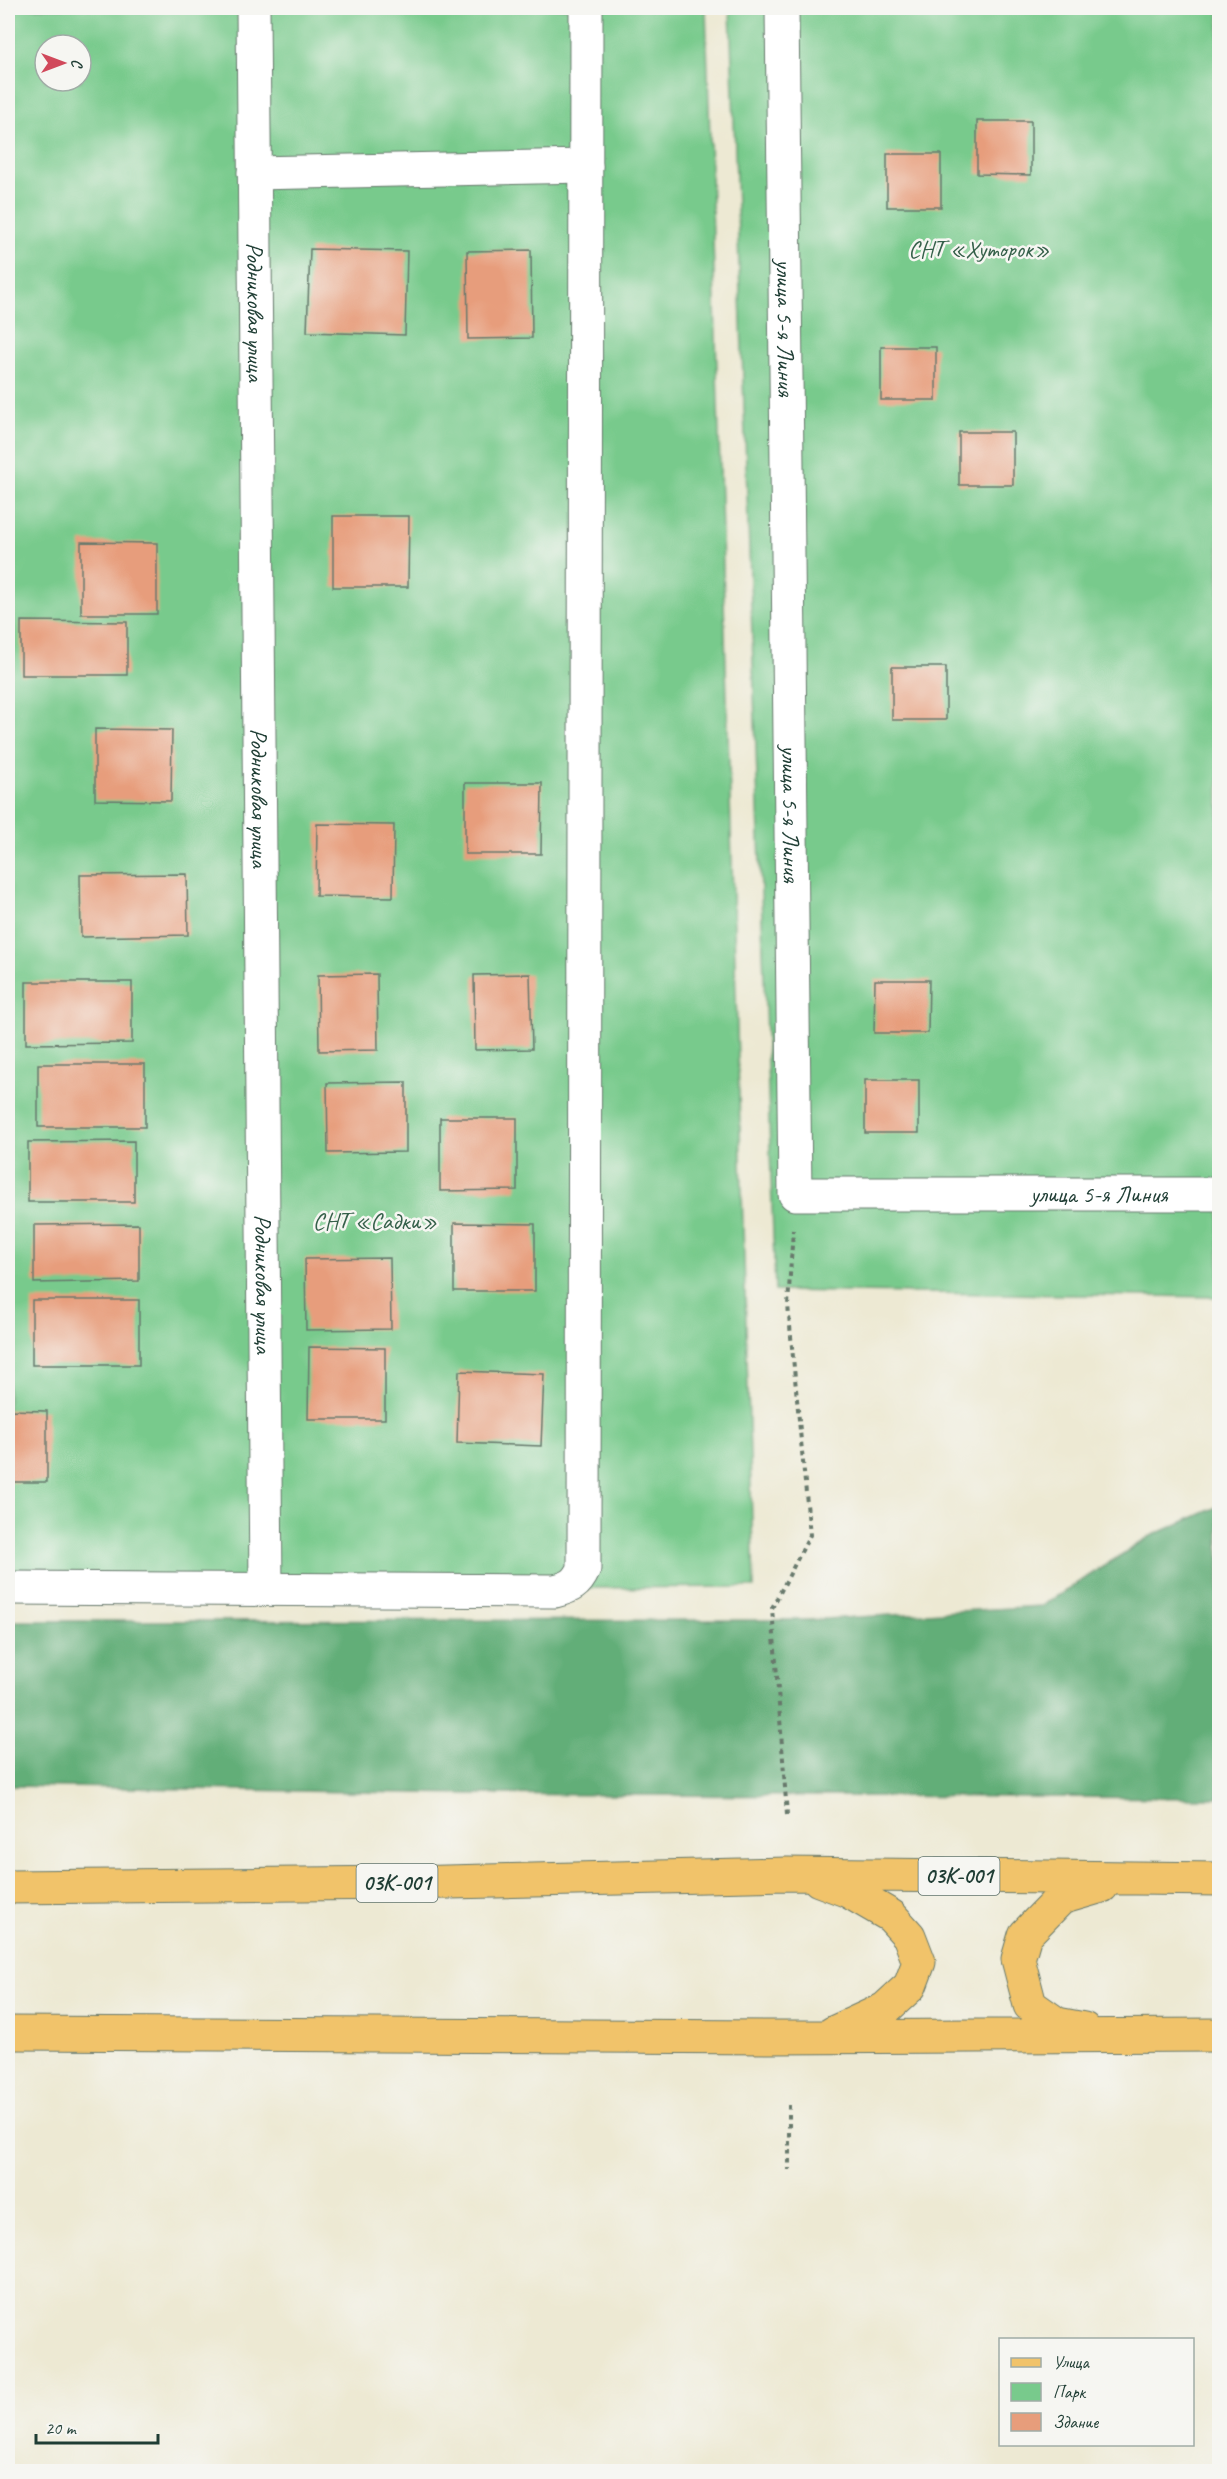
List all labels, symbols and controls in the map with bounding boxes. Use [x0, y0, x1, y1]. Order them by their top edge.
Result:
north arrow [33, 33, 93, 93]
text: С [67, 59, 87, 69]
park label: СНТ «Хуторок» [908, 234, 1050, 264]
street label: Родниковая улица [240, 242, 271, 383]
street label: улица 5-я Линия [770, 257, 801, 398]
street label: Родниковая улица [244, 728, 275, 869]
street label: улица 5-я Линия [775, 743, 807, 884]
street label: улица 5-я Линия [1028, 1179, 1169, 1209]
park label: СНТ «Садки» [313, 1206, 437, 1236]
street label: Родниковая улица [248, 1214, 279, 1355]
road number: 03К-001 [918, 1857, 1000, 1895]
road number: 03К-001 [356, 1864, 438, 1902]
legend [999, 2338, 1194, 2446]
text: Улица [1053, 2351, 1090, 2373]
text: Парк [1053, 2381, 1087, 2403]
scale bar [36, 2407, 158, 2445]
text: Здание [1053, 2411, 1099, 2433]
text: 20 m [45, 2417, 78, 2439]

